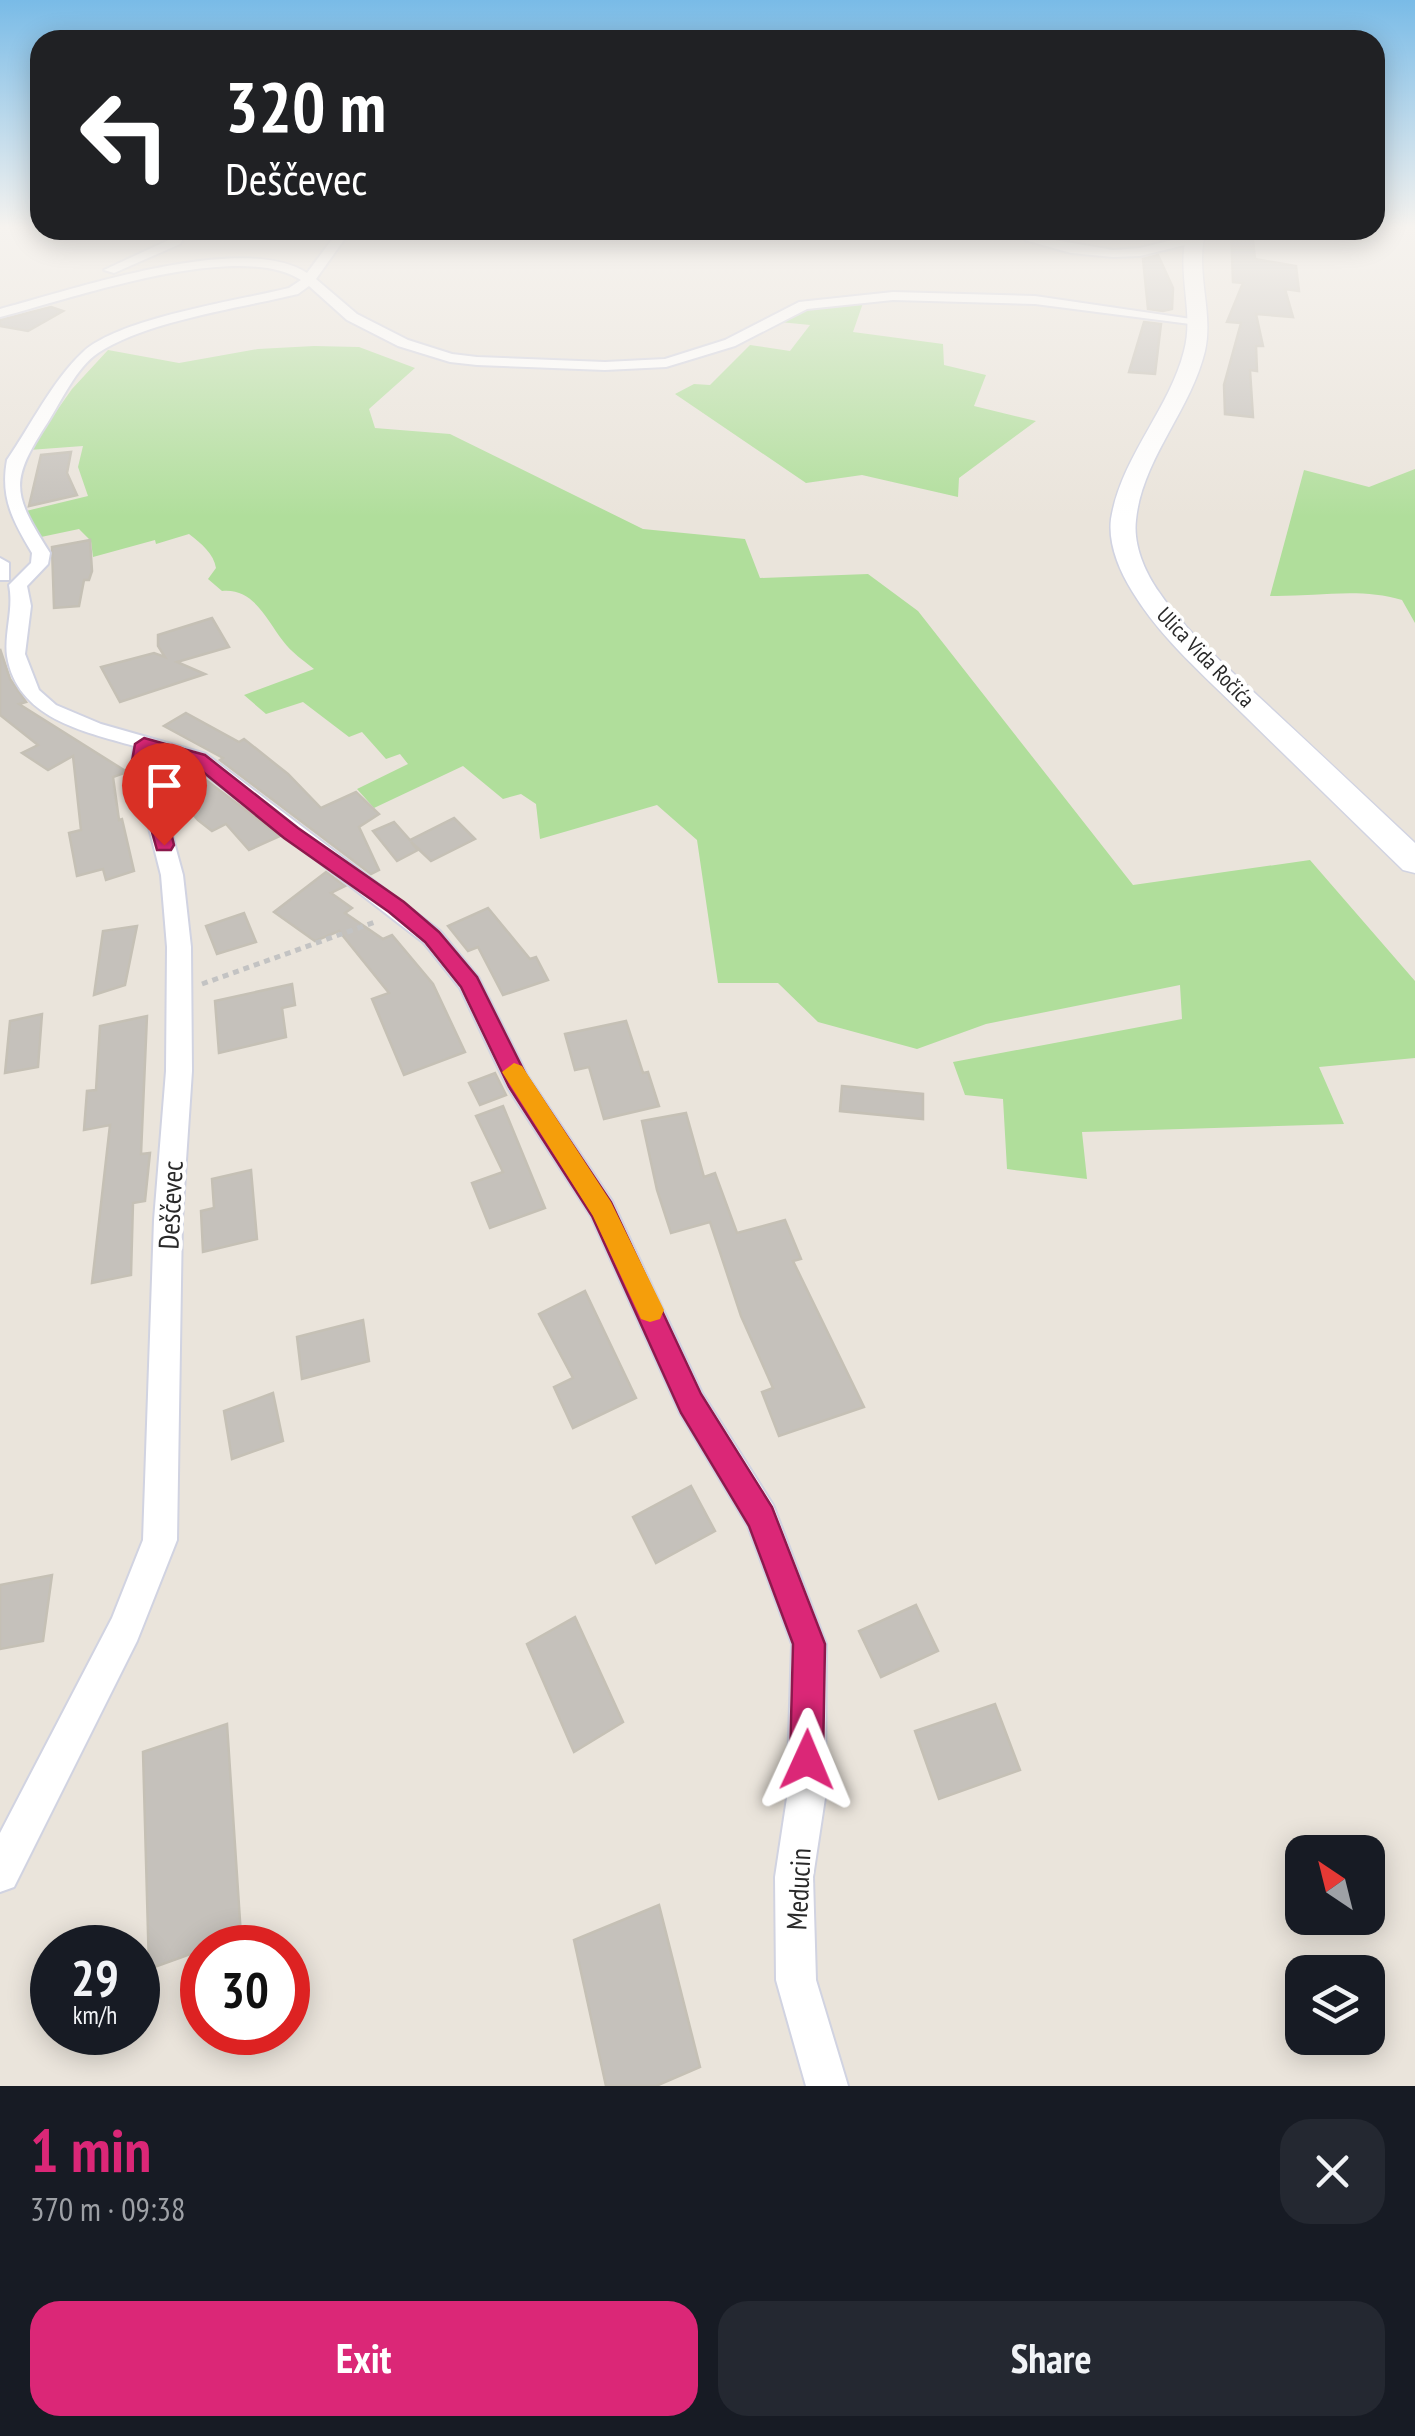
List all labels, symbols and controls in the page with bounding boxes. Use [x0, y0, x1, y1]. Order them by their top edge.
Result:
text: 320 m [225, 61, 386, 151]
icon: left [60, 70, 190, 200]
text: Deščevec [225, 149, 367, 207]
street label: Ulica Vida Ročića [1151, 601, 1261, 713]
pin [122, 743, 207, 846]
icon: arrive [137, 758, 192, 813]
street label: Deščevec [149, 1160, 191, 1250]
position arrow [755, 1708, 859, 1812]
north arrow [1285, 1835, 1385, 1935]
map controls [1285, 1835, 1385, 2055]
street label: Meducin [777, 1847, 819, 1931]
speed limit sign: 30 [180, 1925, 310, 2055]
text: 29 [71, 1945, 119, 2010]
button: layers [1285, 1955, 1385, 2055]
text: km/h [73, 1999, 117, 2031]
text: 1 min [30, 2111, 151, 2189]
button: close [1280, 2119, 1385, 2224]
text: 370 m · 09:38 [30, 2188, 185, 2230]
button: Exit [30, 2301, 698, 2416]
button: Share [718, 2301, 1385, 2416]

